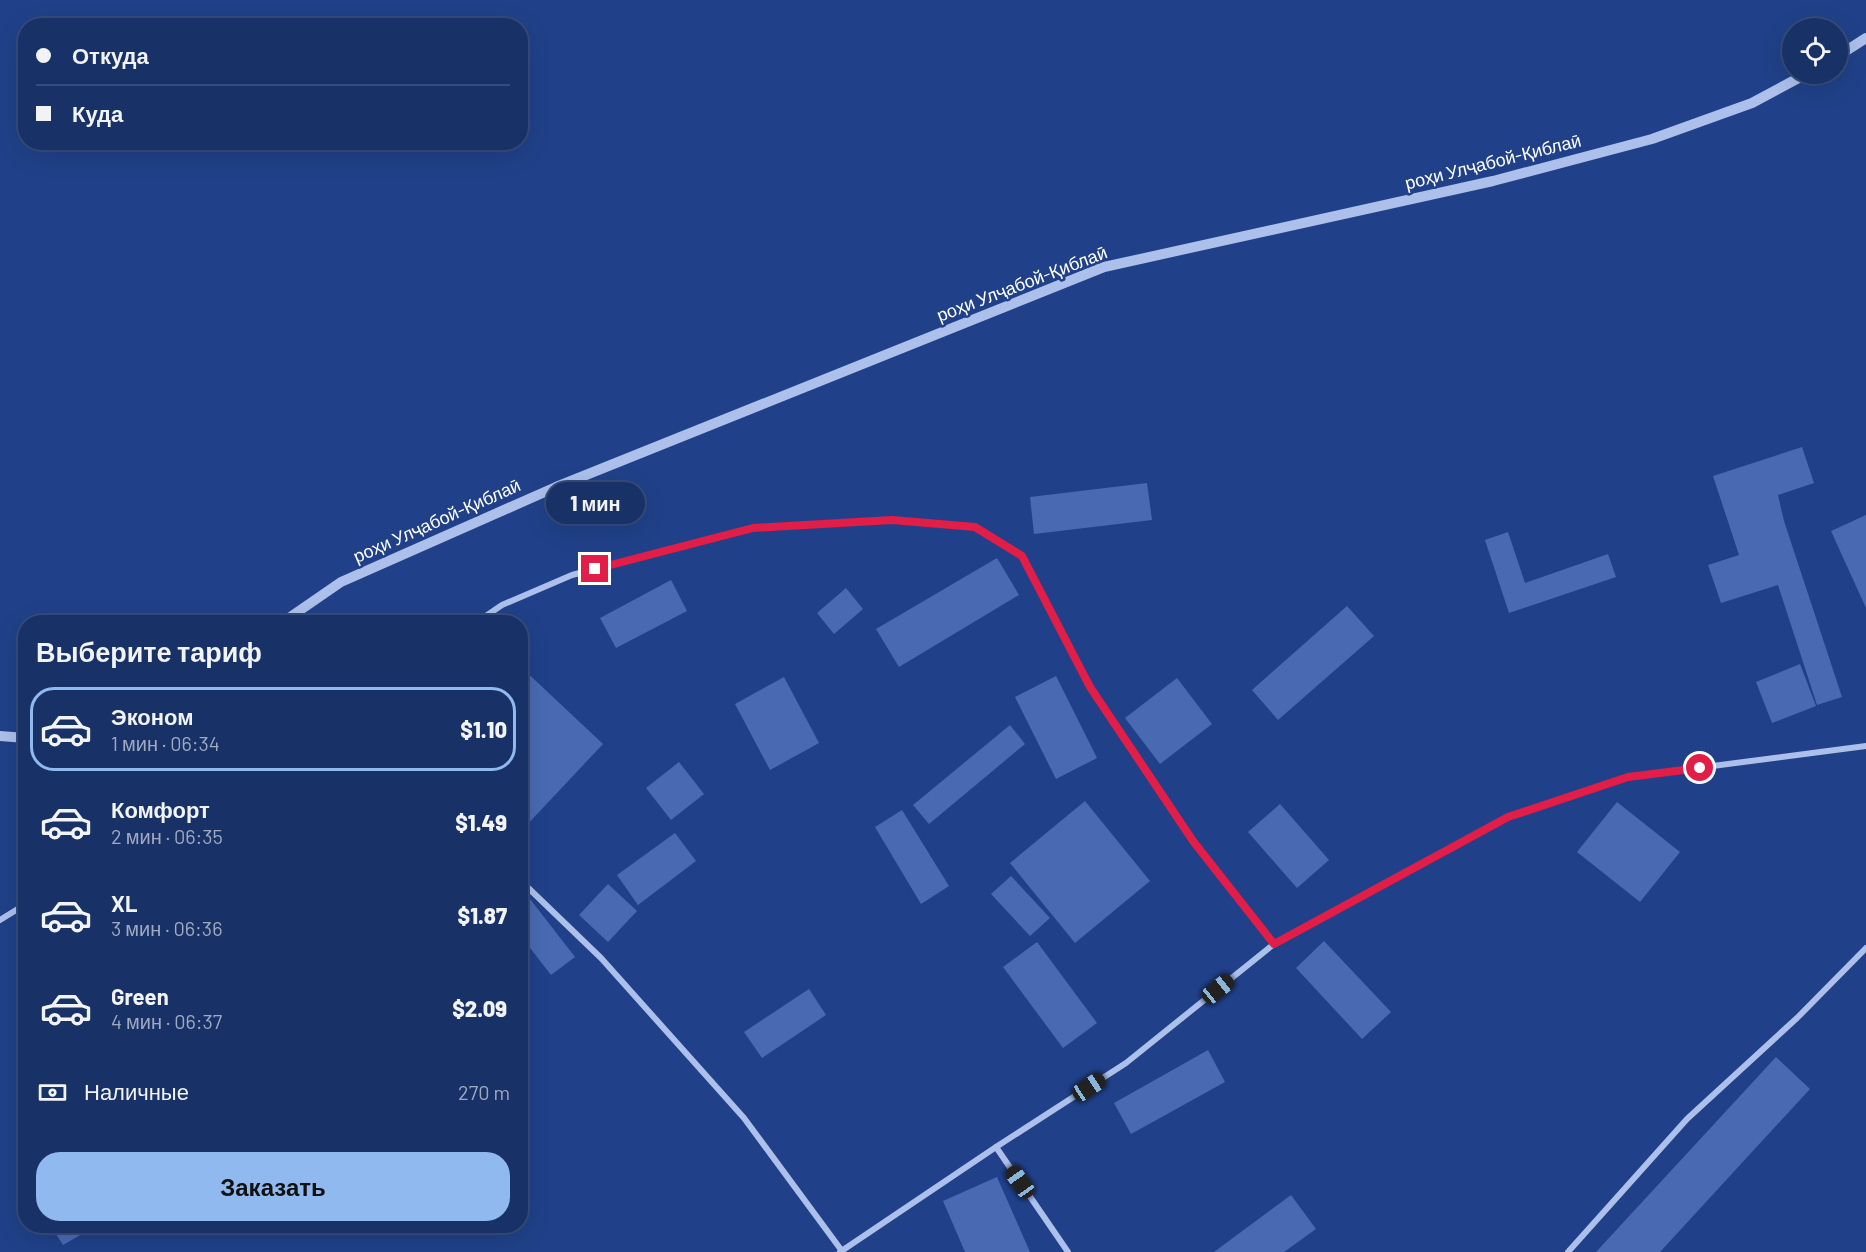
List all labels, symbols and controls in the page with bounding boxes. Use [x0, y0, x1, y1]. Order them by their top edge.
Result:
map controls [1782, 18, 1848, 84]
button: locate [1782, 18, 1848, 84]
text: Откуда [72, 42, 149, 68]
text: Куда [72, 100, 123, 126]
street label: роҳи Улҷабой-Қиблаӣ [1402, 128, 1583, 194]
street label: роҳи Улҷабой-Қиблаӣ [933, 240, 1110, 326]
street label: роҳи Улҷабой-Қиблаӣ [350, 473, 524, 567]
callout: 1 мин [546, 482, 644, 524]
text: 1 мин [570, 491, 621, 515]
route end [581, 555, 608, 582]
text: Выберите тариф [36, 635, 262, 667]
icon: car [39, 702, 93, 756]
text: Эконом [111, 703, 194, 729]
text: $1.10 [460, 716, 507, 742]
text: 1 мин · 06:34 [111, 731, 220, 755]
route start [1686, 754, 1713, 781]
icon: car [39, 795, 93, 849]
text: Комфорт [111, 796, 210, 822]
text: $1.49 [455, 809, 507, 835]
text: 2 мин · 06:35 [111, 824, 223, 848]
icon: car [39, 888, 93, 942]
text: XL [111, 890, 137, 916]
text: $1.87 [457, 902, 507, 928]
text: 3 мин · 06:36 [111, 916, 222, 940]
car [1198, 971, 1238, 1007]
icon: car [39, 981, 93, 1035]
text: Green [111, 983, 169, 1009]
text: $2.09 [452, 995, 507, 1021]
text: 4 мин · 06:37 [111, 1009, 222, 1033]
car [1069, 1070, 1109, 1104]
icon: cash [36, 1076, 69, 1109]
text: Наличные [84, 1078, 189, 1104]
text: 270 m [458, 1080, 510, 1104]
button: Заказать [36, 1152, 510, 1221]
car [1002, 1162, 1038, 1202]

